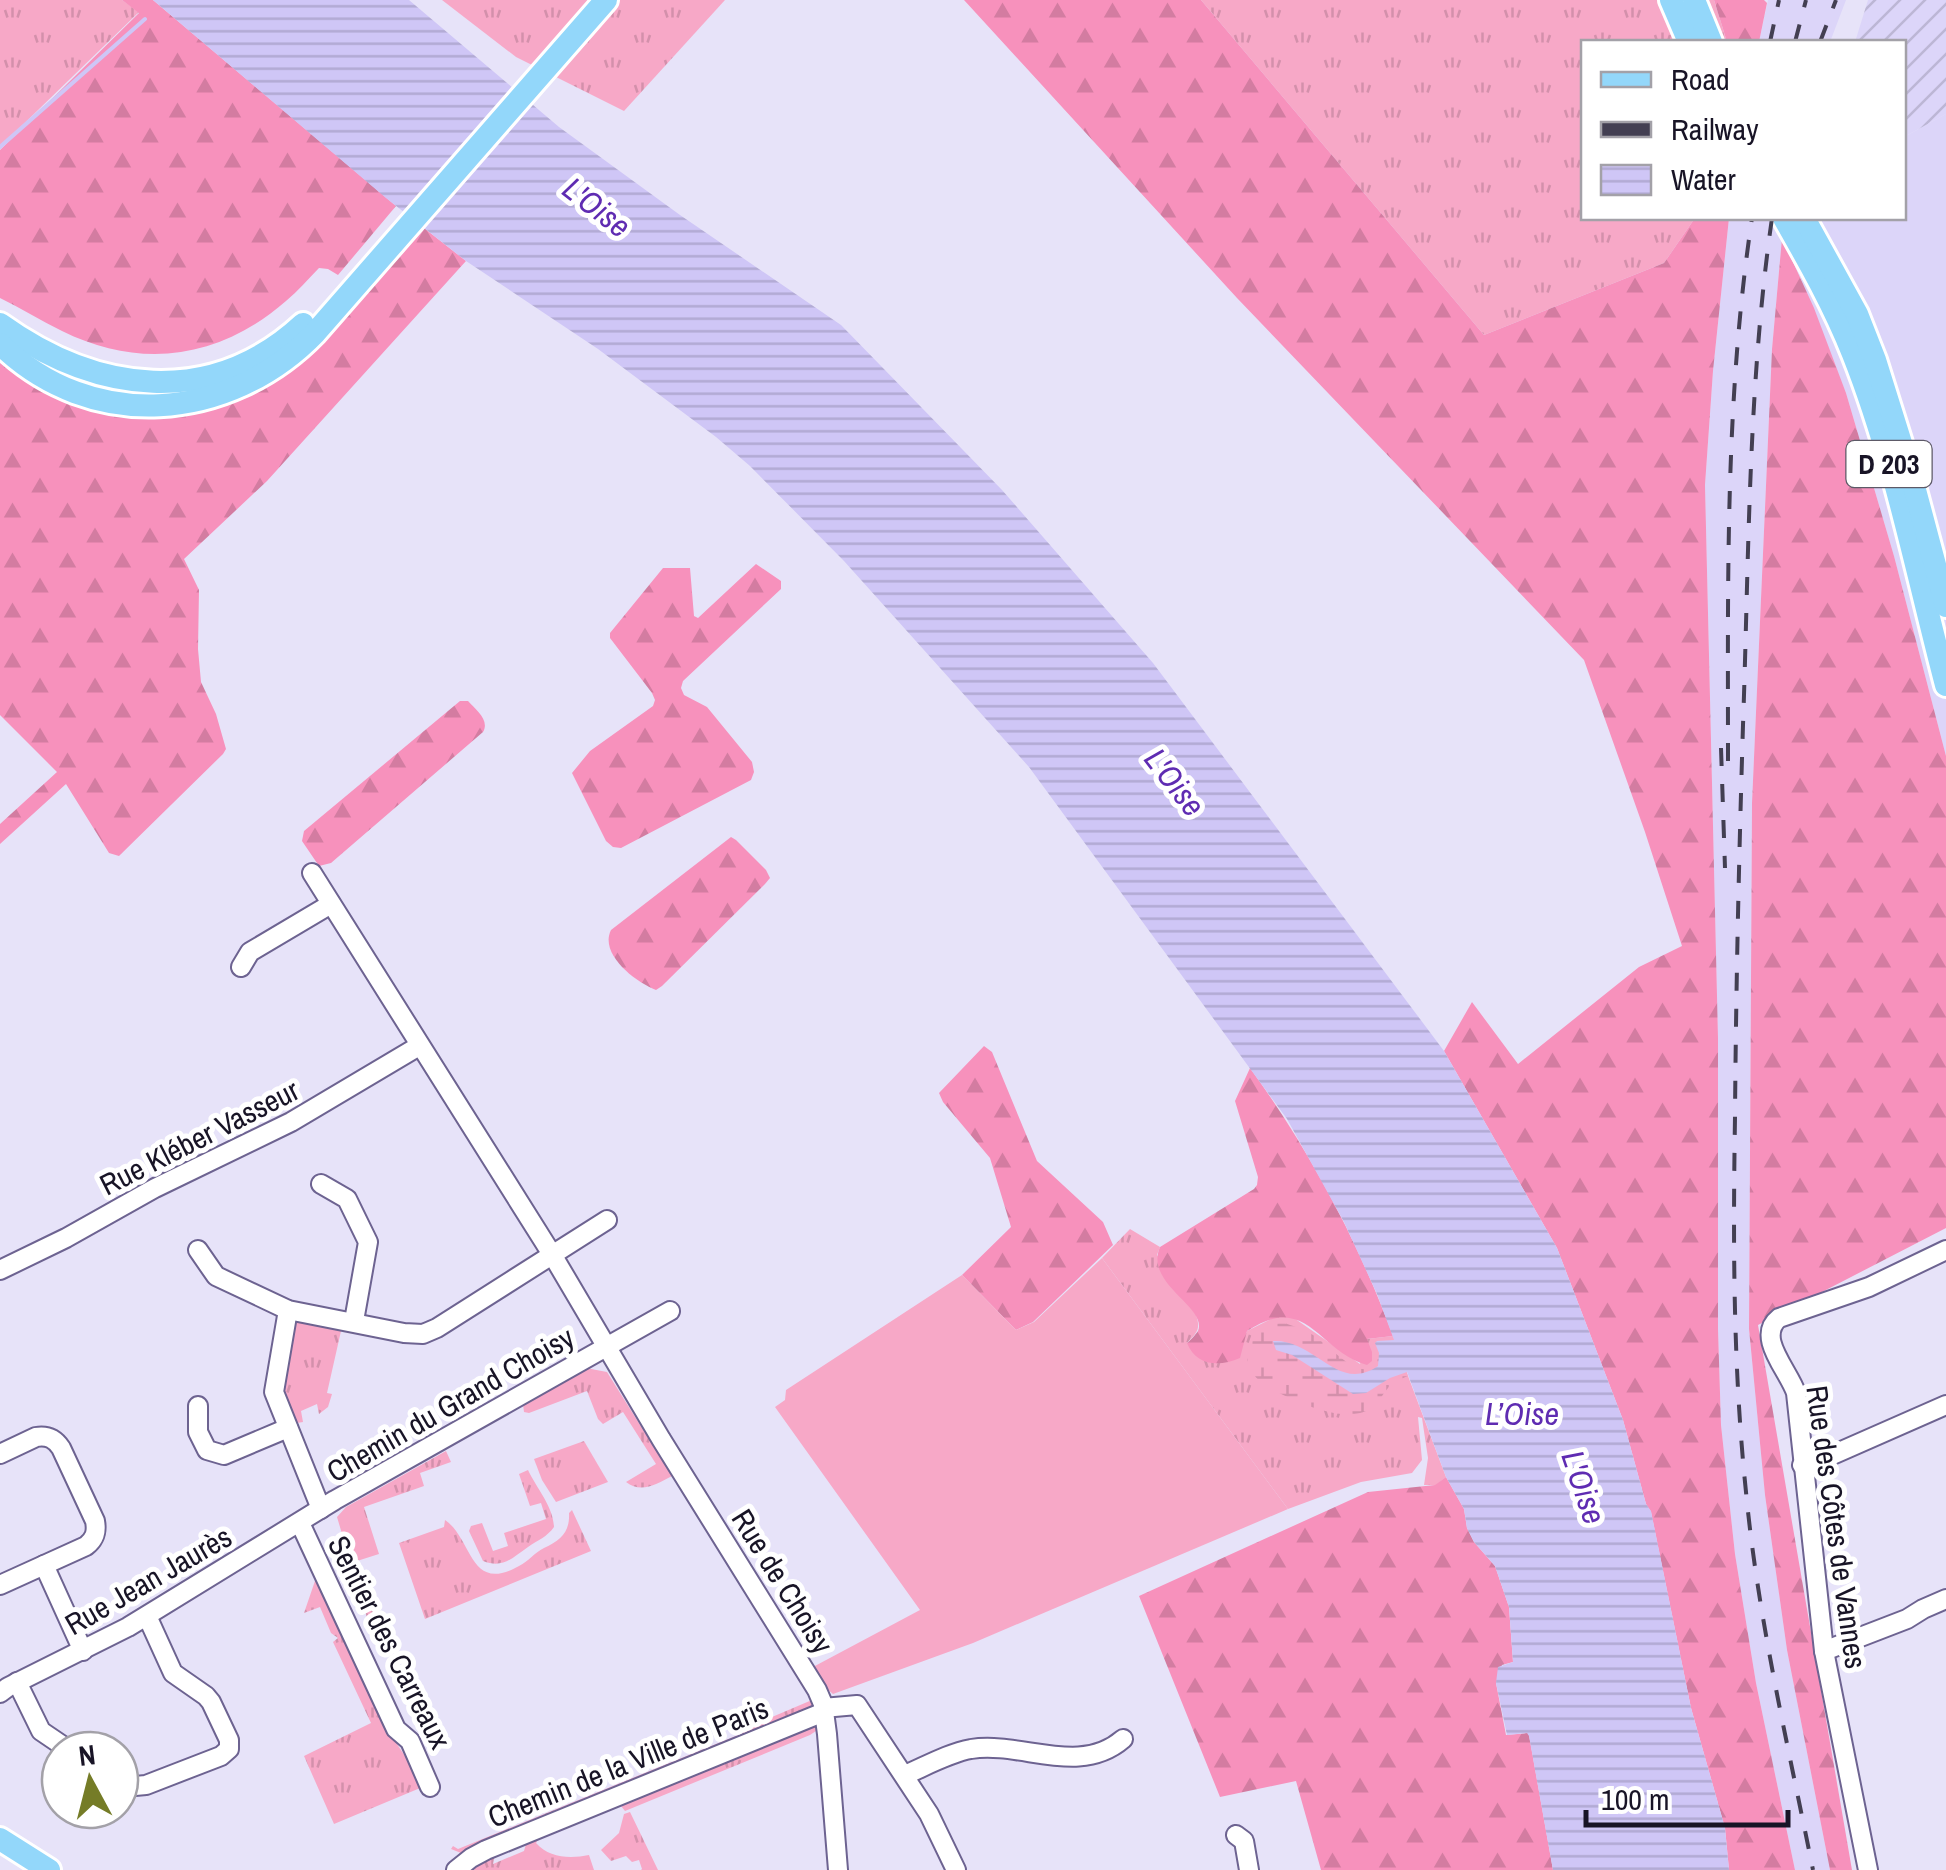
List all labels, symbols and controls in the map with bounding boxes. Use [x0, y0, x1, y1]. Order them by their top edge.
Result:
legend [1581, 40, 1906, 220]
text: Road [1671, 59, 1730, 99]
text: Railway [1671, 109, 1759, 149]
text: Water [1671, 159, 1737, 199]
water label: L'Oise [554, 167, 640, 247]
road number: D 203 [1846, 441, 1932, 487]
water label: L'Oise [1135, 739, 1215, 825]
street label: Rue Kléber Vasseur [93, 1069, 306, 1204]
street label: Chemin du Grand Choisy [319, 1317, 581, 1491]
street label: Rue des Côtes de Vannes [1797, 1383, 1877, 1671]
water label: L’Oise [1485, 1392, 1559, 1435]
water label: L'Oise [1551, 1445, 1617, 1529]
street label: Rue de Choisy [723, 1501, 843, 1661]
street label: Rue Jean Jaurès [57, 1516, 239, 1644]
street label: Sentier des Carreaux [319, 1529, 461, 1756]
street label: Chemin de la Ville de Paris [482, 1687, 774, 1837]
north arrow [40, 1730, 140, 1830]
text: N [76, 1735, 97, 1775]
scale bar [1586, 1765, 1788, 1827]
text: 100 m [1601, 1779, 1669, 1819]

